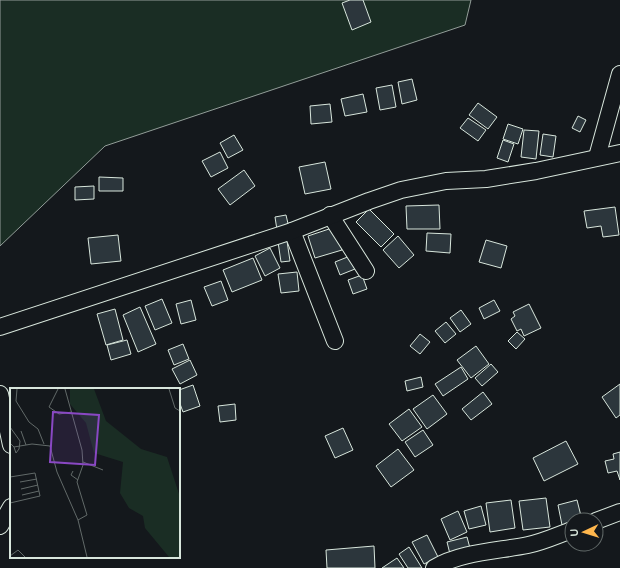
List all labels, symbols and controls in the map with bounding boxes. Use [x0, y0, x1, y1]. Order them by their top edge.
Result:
inset map [10, 388, 180, 558]
north arrow [564, 512, 604, 552]
text: U [567, 528, 581, 537]

